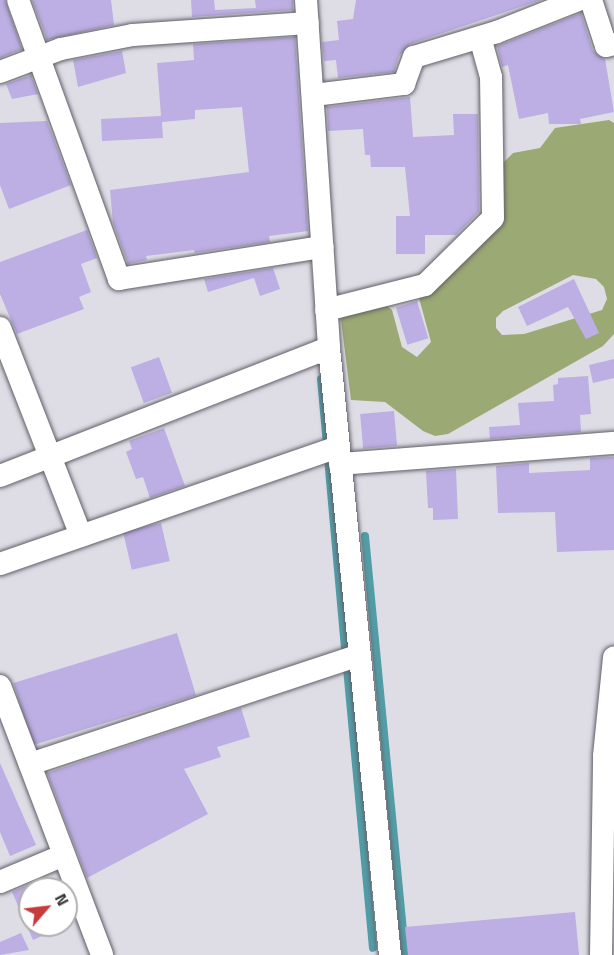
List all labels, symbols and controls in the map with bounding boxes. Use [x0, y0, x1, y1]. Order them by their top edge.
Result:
north arrow [18, 877, 78, 937]
text: N [49, 889, 75, 910]

